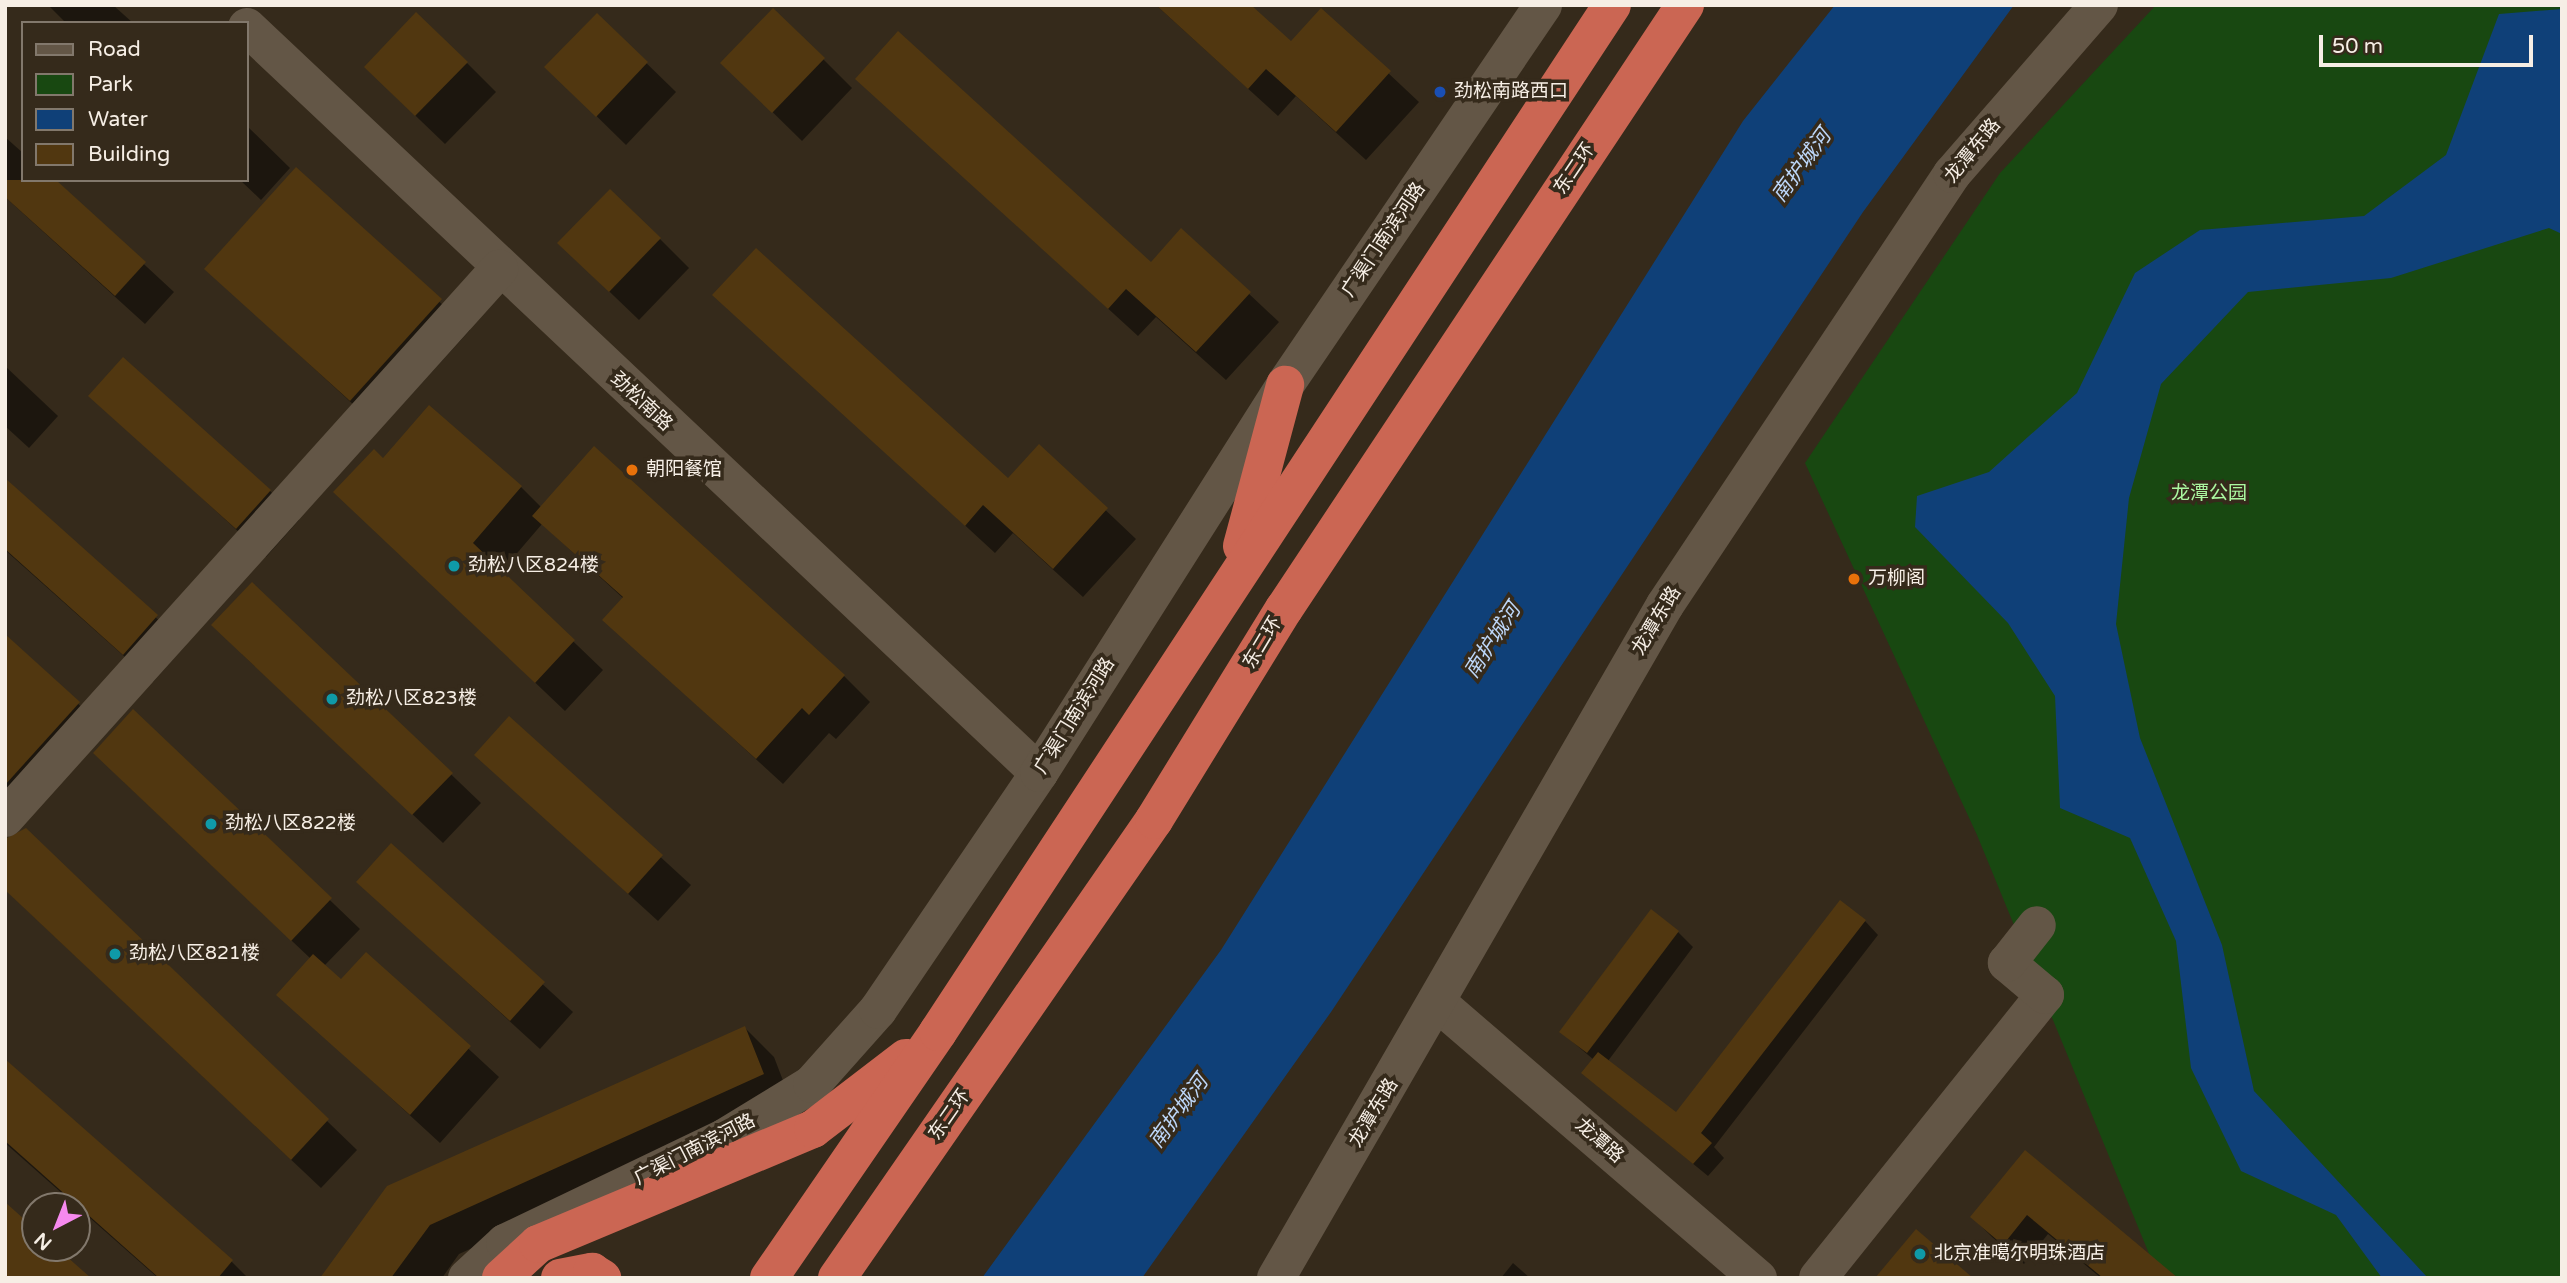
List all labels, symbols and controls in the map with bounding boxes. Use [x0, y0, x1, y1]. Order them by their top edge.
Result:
legend [21, 21, 248, 182]
scale bar [2322, 21, 2536, 65]
text: 50 m [2332, 34, 2383, 59]
text: Road [88, 37, 141, 62]
text: Park [88, 72, 133, 97]
place label: 劲松南路西口 [1454, 81, 1568, 103]
marker: 劲松南路西口 [1432, 84, 1448, 100]
text: Water [88, 107, 148, 132]
street label: 龙潭东路 [1940, 114, 2006, 188]
water label: 南护城河 [1767, 125, 1837, 207]
street label: 东二环 [1550, 139, 1600, 199]
text: Building [88, 142, 170, 167]
street label: 广渠门南滨河路 [1337, 178, 1431, 302]
street label: 劲松南路 [605, 368, 677, 436]
place label: 朝阳餐馆 [646, 459, 722, 481]
marker: 朝阳餐馆 [624, 462, 640, 478]
park label: 龙潭公园 [2171, 483, 2247, 505]
place label: 劲松八区824楼 [468, 555, 599, 577]
marker: 劲松八区824楼 [446, 558, 462, 574]
place label: 万柳阁 [1868, 568, 1925, 590]
marker: 万柳阁 [1846, 571, 1862, 587]
street label: 龙潭东路 [1628, 583, 1686, 659]
water label: 南护城河 [1460, 599, 1526, 683]
street label: 东二环 [1239, 613, 1287, 673]
street label: 广渠门南滨河路 [1030, 654, 1120, 778]
place label: 劲松八区823楼 [346, 688, 477, 710]
marker: 劲松八区823楼 [324, 691, 340, 707]
place label: 劲松八区822楼 [225, 813, 356, 835]
marker: 劲松八区822楼 [203, 816, 219, 832]
place label: 劲松八区821楼 [129, 943, 260, 965]
marker: 劲松八区821楼 [107, 946, 123, 962]
water label: 南护城河 [1144, 1071, 1214, 1153]
street label: 龙潭东路 [1345, 1075, 1403, 1151]
street label: 东二环 [924, 1085, 976, 1145]
street label: 广渠门南滨河路 [631, 1110, 759, 1190]
street label: 龙潭路 [1570, 1114, 1628, 1168]
north arrow [21, 1192, 91, 1262]
text: N [30, 1228, 56, 1254]
place label: 北京准噶尔明珠酒店 [1934, 1243, 2105, 1265]
marker: 北京准噶尔明珠酒店 [1912, 1246, 1928, 1262]

